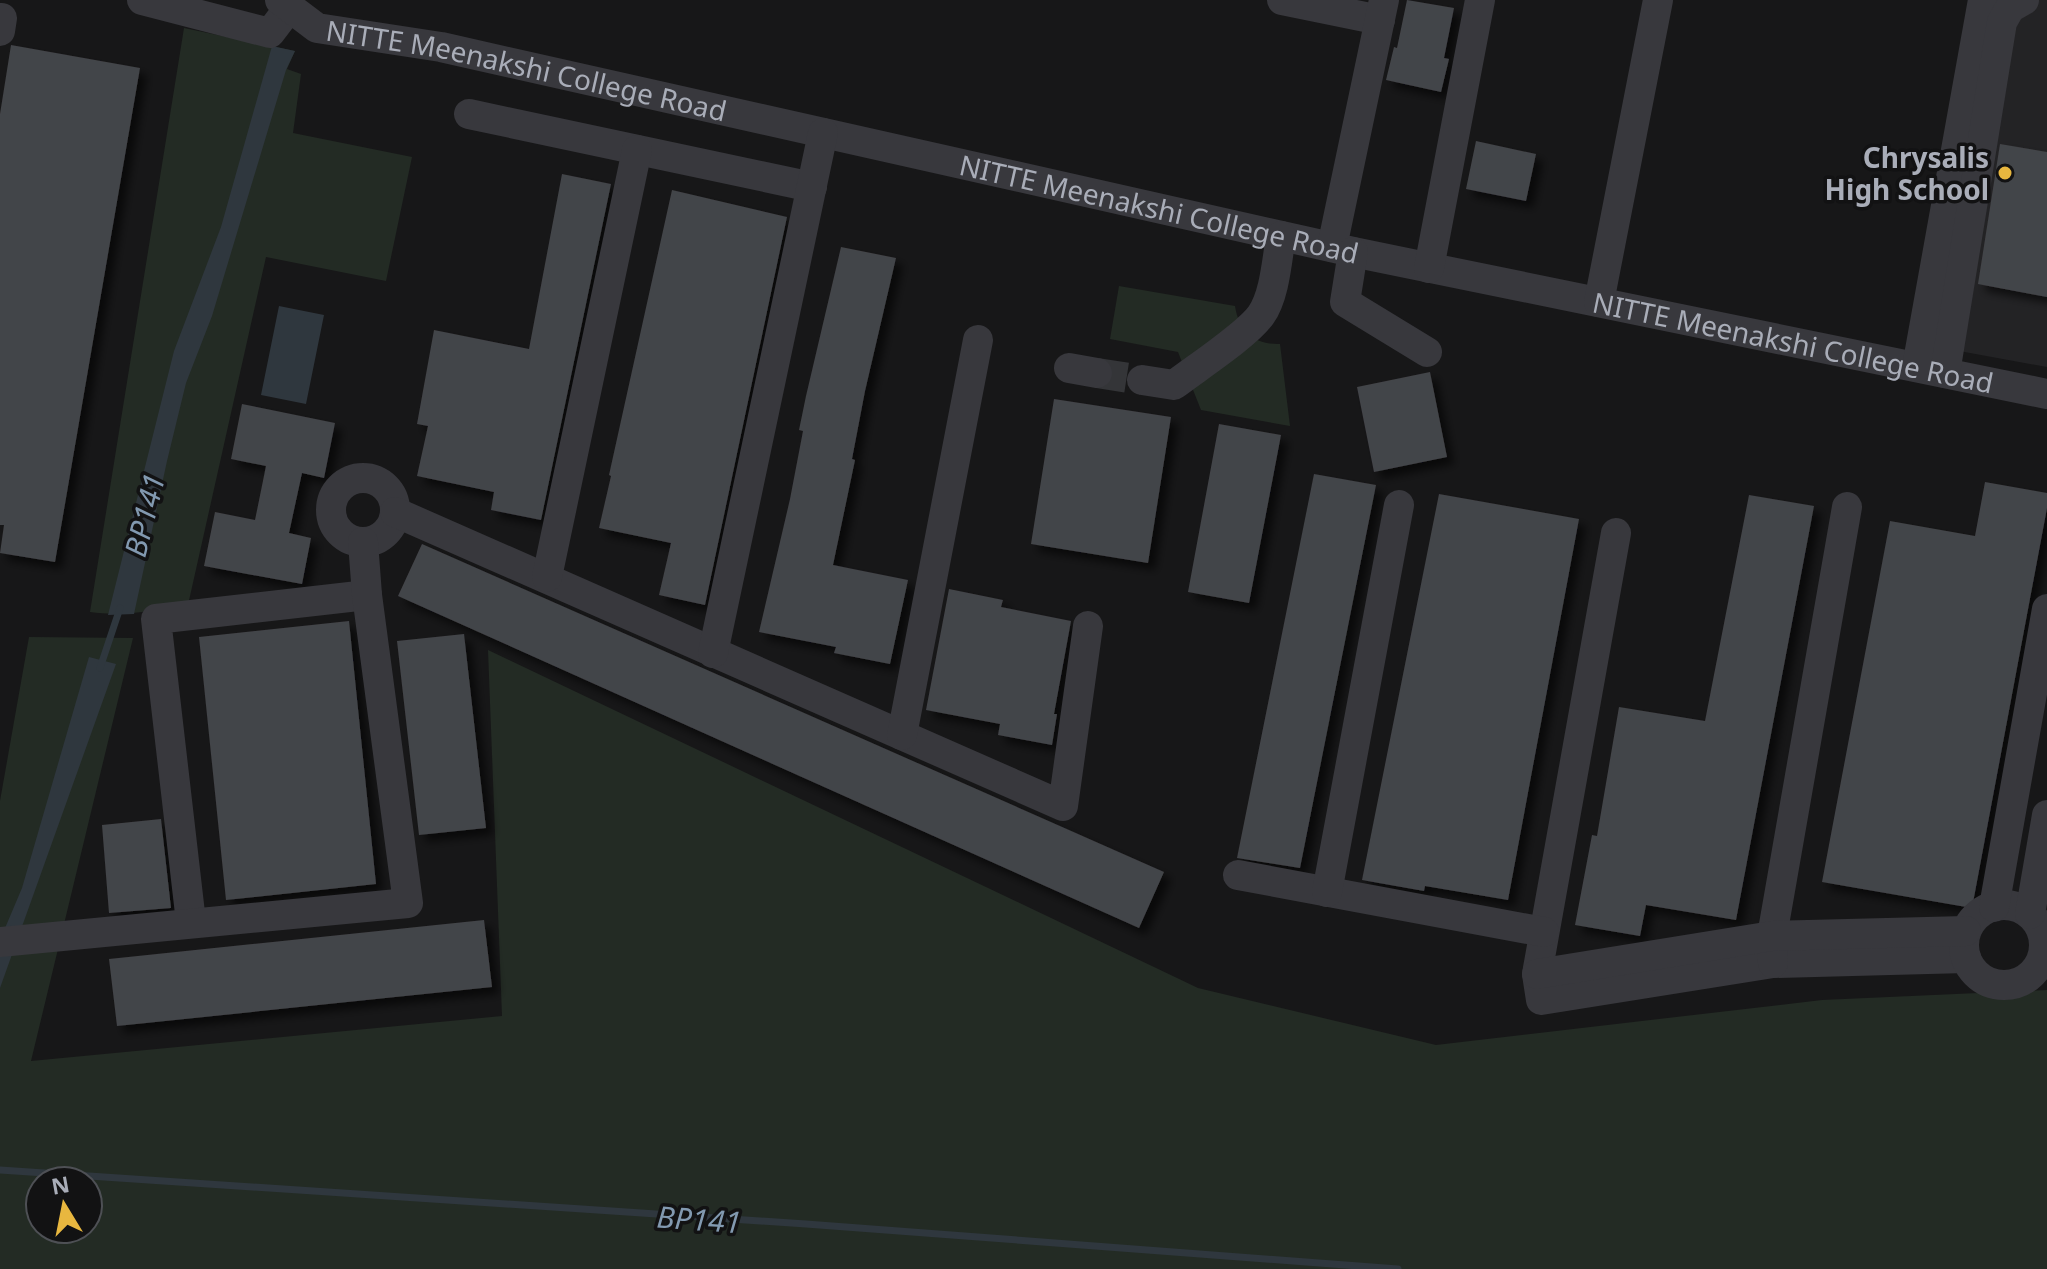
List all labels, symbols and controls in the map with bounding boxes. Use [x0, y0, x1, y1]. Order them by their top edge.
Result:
street label: NITTE Meenakshi College Road [324, 11, 730, 130]
place label: Chrysalis High School [1825, 138, 1989, 208]
street label: NITTE Meenakshi College Road [956, 145, 1363, 272]
marker: Chrysalis High School [1996, 164, 2014, 182]
street label: NITTE Meenakshi College Road [1590, 283, 1997, 402]
water label: BP141 [114, 469, 174, 561]
north arrow [24, 1165, 104, 1245]
text: N [49, 1168, 72, 1201]
water label: BP141 [655, 1196, 743, 1242]

